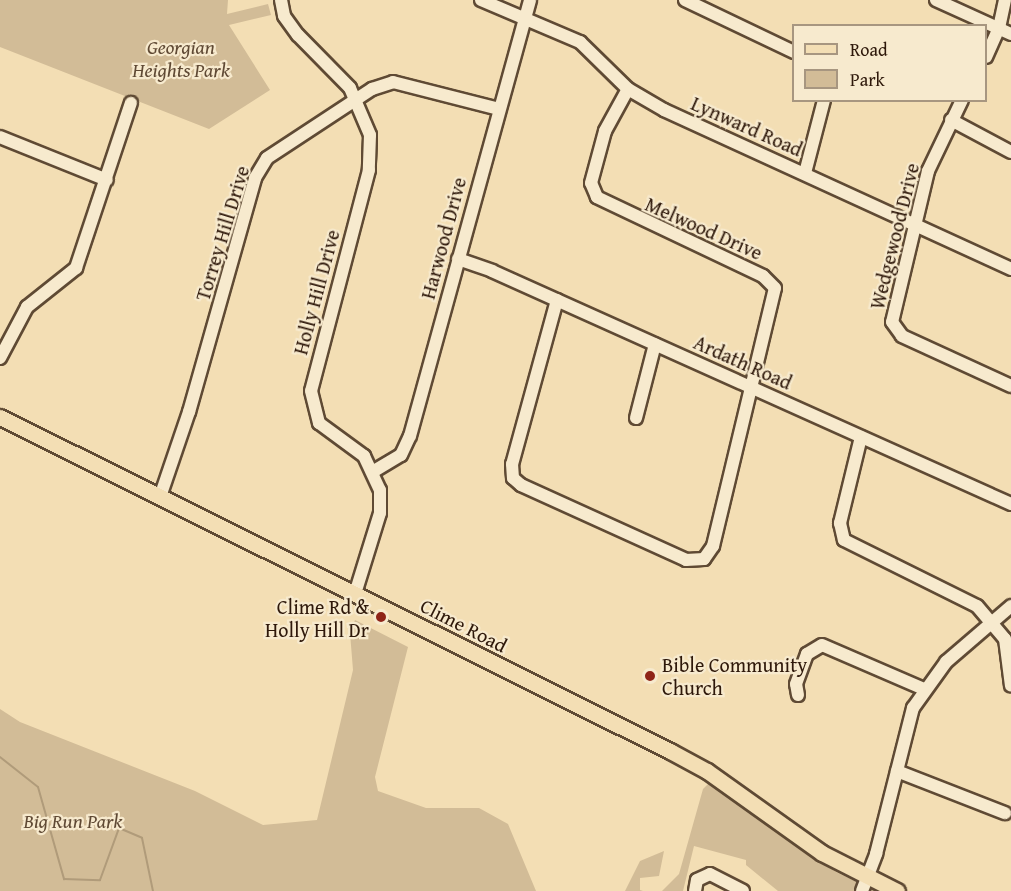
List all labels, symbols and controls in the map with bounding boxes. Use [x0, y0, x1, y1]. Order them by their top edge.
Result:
legend [792, 24, 987, 102]
park label: Georgian Heights Park [132, 34, 230, 81]
text: Road [850, 36, 888, 63]
text: Park [850, 66, 885, 93]
street label: Lynward Road [688, 91, 806, 161]
street label: Wedgewood Drive [864, 160, 924, 312]
street label: Torrey Hill Drive [190, 163, 254, 303]
street label: Harwood Drive [415, 174, 471, 302]
street label: Melwood Drive [642, 191, 766, 265]
street label: Holly Hill Drive [288, 227, 344, 357]
street label: Ardath Road [690, 330, 796, 394]
street label: Clime Road [417, 593, 511, 657]
place label: Clime Rd & Holly Hill Dr [265, 594, 369, 641]
marker: Clime Rd & Holly Hill Dr [374, 610, 388, 624]
place label: Bible Community Church [662, 652, 807, 699]
marker: Bible Community Church [643, 669, 657, 683]
park label: Big Run Park [24, 808, 122, 832]

